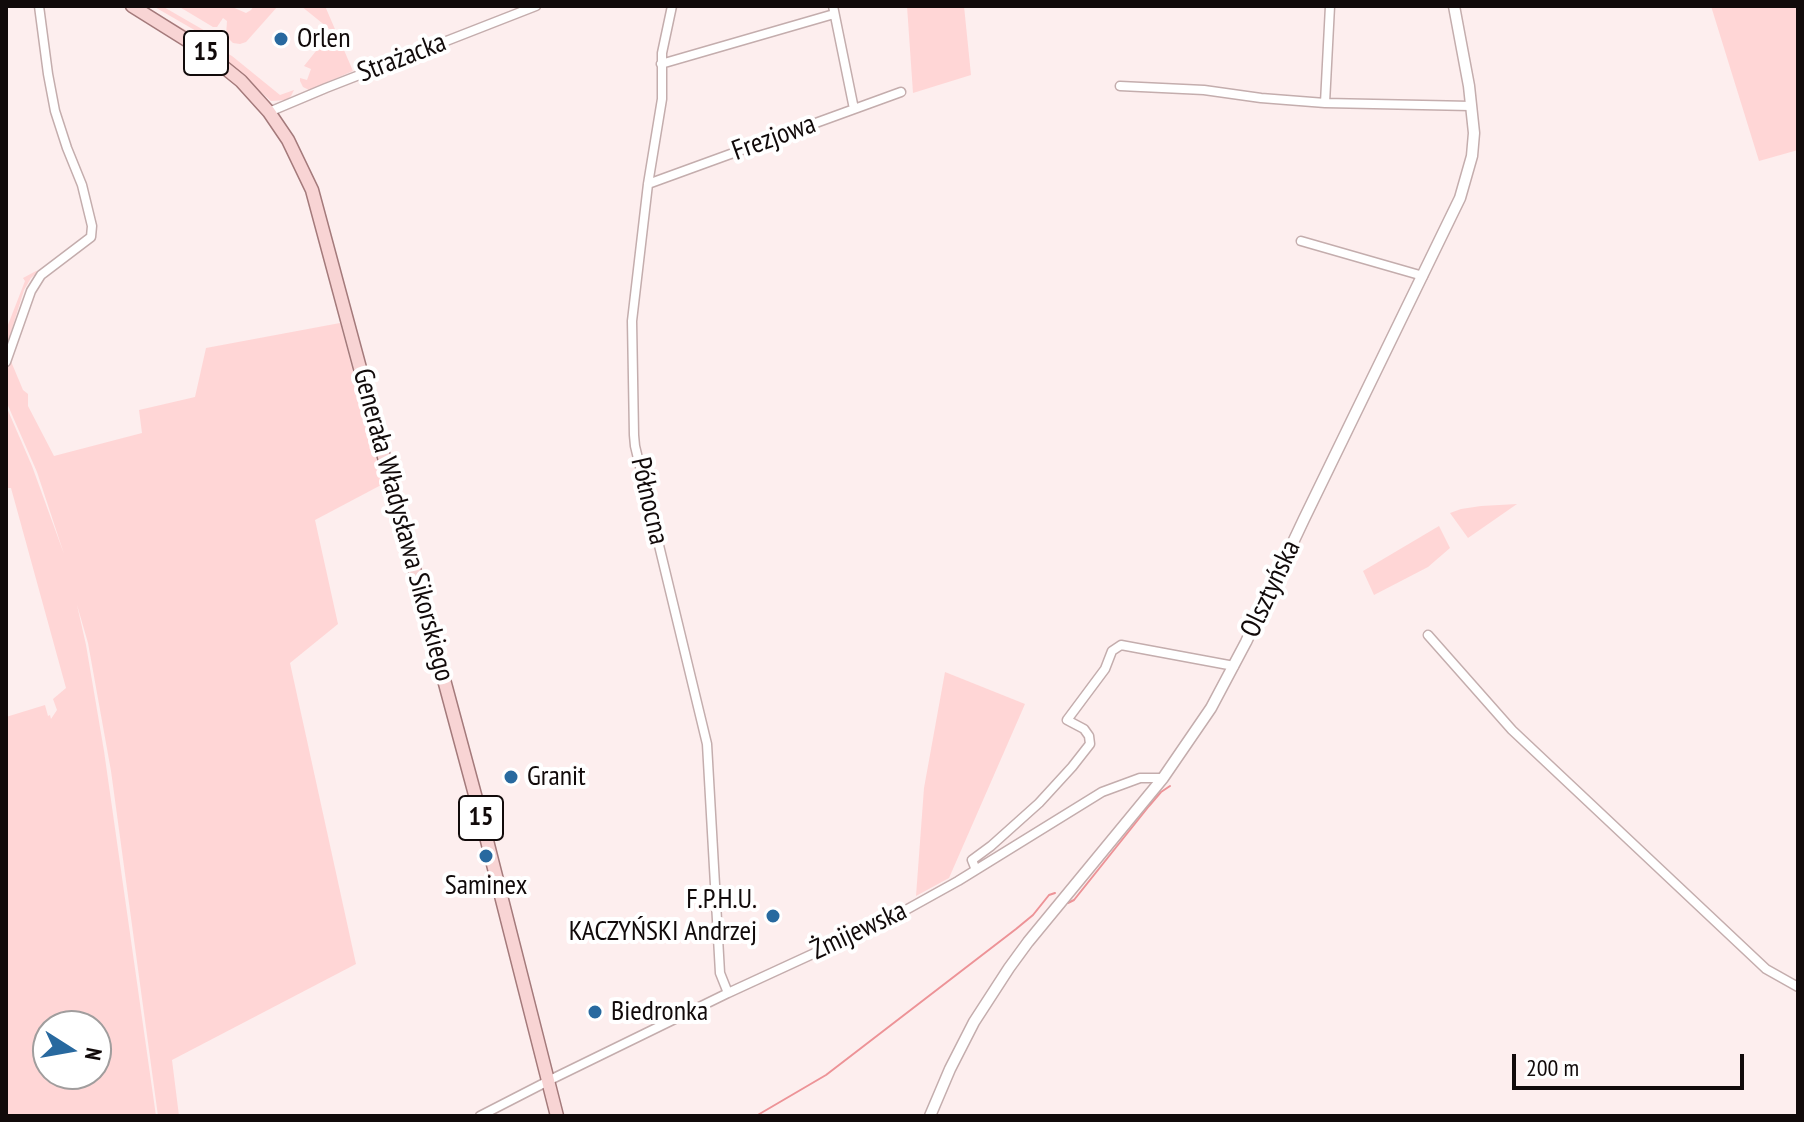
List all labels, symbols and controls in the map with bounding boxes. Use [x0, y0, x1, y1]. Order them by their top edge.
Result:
place label: Orlen [297, 22, 350, 56]
street label: Strażacka [353, 26, 451, 90]
marker: Orlen [272, 30, 290, 48]
road number: 15 [184, 31, 228, 75]
street label: Frezjowa [728, 107, 820, 169]
street label: Generała Władysława Sikorskiego [345, 365, 461, 685]
street label: Północna [623, 454, 675, 548]
street label: Olsztyńska [1234, 535, 1308, 643]
place label: Granit [527, 760, 586, 794]
marker: Granit [502, 768, 520, 786]
road number: 15 [459, 796, 503, 840]
marker: Saminex [477, 847, 495, 865]
place label: Saminex [445, 869, 527, 903]
place label: F.P.H.U. KACZYŃSKI Andrzej [569, 883, 757, 949]
street label: Żmijewska [806, 894, 912, 968]
marker: F.P.H.U. KACZYŃSKI Andrzej [764, 907, 782, 925]
place label: Biedronka [611, 995, 708, 1029]
marker: Biedronka [586, 1003, 604, 1021]
north arrow [32, 1010, 112, 1090]
scale bar [1516, 1038, 1748, 1088]
text: N [79, 1046, 108, 1063]
text: 200 m [1526, 1052, 1579, 1083]

